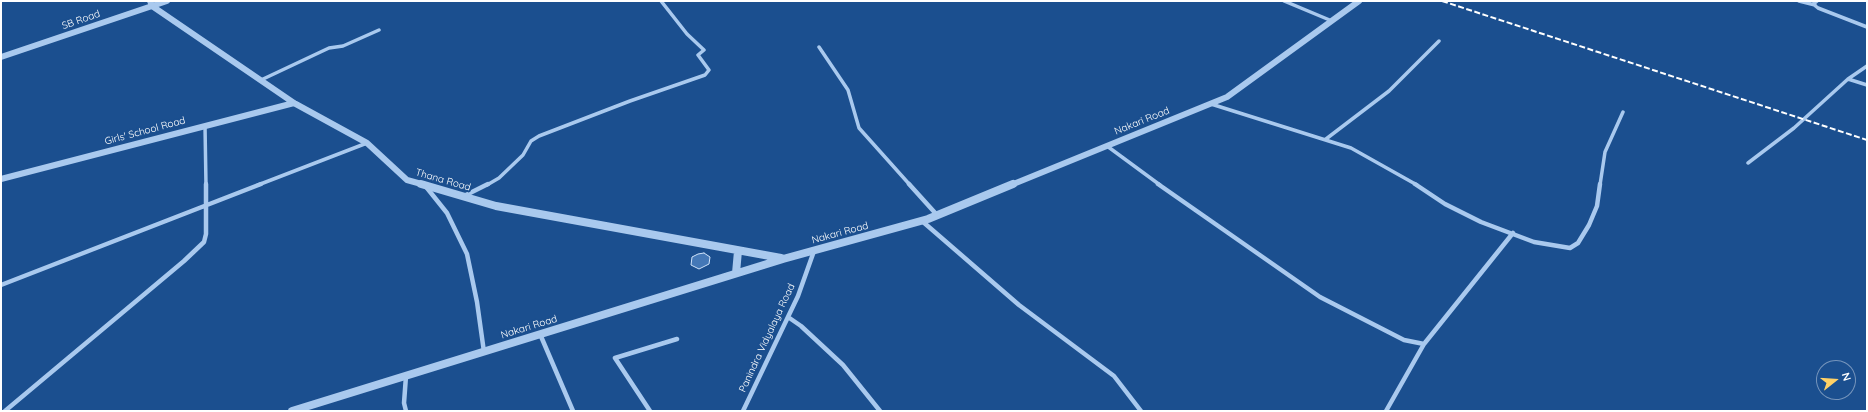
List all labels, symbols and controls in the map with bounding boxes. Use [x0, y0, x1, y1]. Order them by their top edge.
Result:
street label: SB Road [60, 8, 102, 32]
street label: Nakari Road [1113, 105, 1171, 137]
street label: Girls' School Road [103, 114, 187, 148]
street label: Thana Road [414, 166, 472, 194]
street label: Nakari Road [810, 220, 870, 246]
street label: Panindra Vidyalaya Road [737, 282, 797, 394]
street label: Nakari Road [499, 313, 559, 341]
north arrow [1816, 360, 1856, 400]
text: N [1839, 371, 1854, 383]

